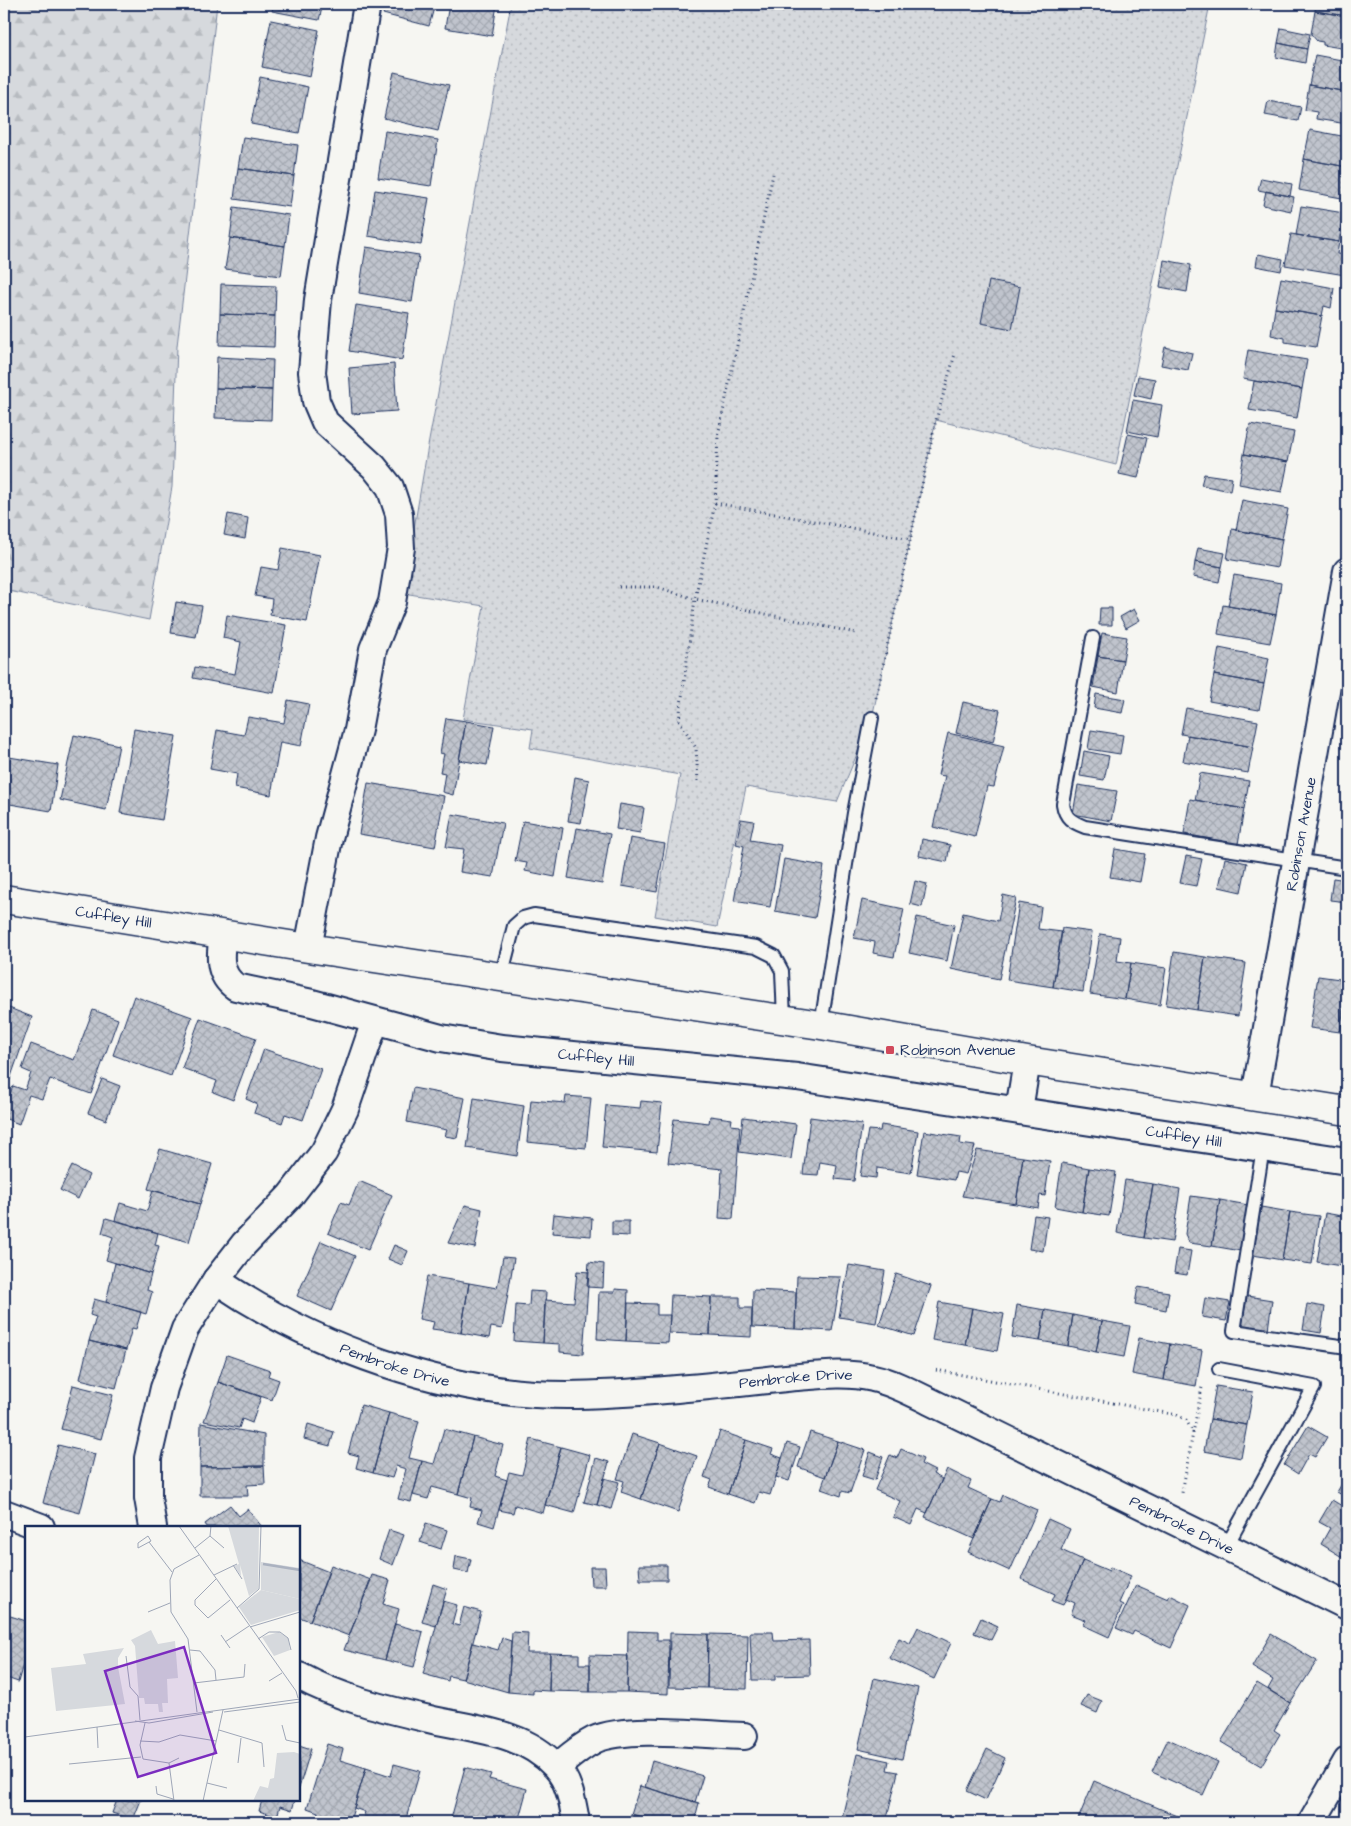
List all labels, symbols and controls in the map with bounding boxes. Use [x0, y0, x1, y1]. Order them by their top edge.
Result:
street label: Robinson Avenue [1281, 775, 1321, 893]
street label: Cuffley Hill [74, 900, 153, 933]
place label: Robinson Avenue [900, 1040, 1016, 1061]
street label: Cuffley Hill [557, 1043, 635, 1071]
marker: Robinson Avenue [884, 1044, 896, 1056]
street label: Cuffley Hill [1144, 1120, 1223, 1152]
street label: Pembroke Drive [337, 1337, 452, 1392]
street label: Pembroke Drive [738, 1364, 853, 1394]
street label: Pembroke Drive [1126, 1490, 1238, 1560]
inset map [25, 1526, 300, 1801]

